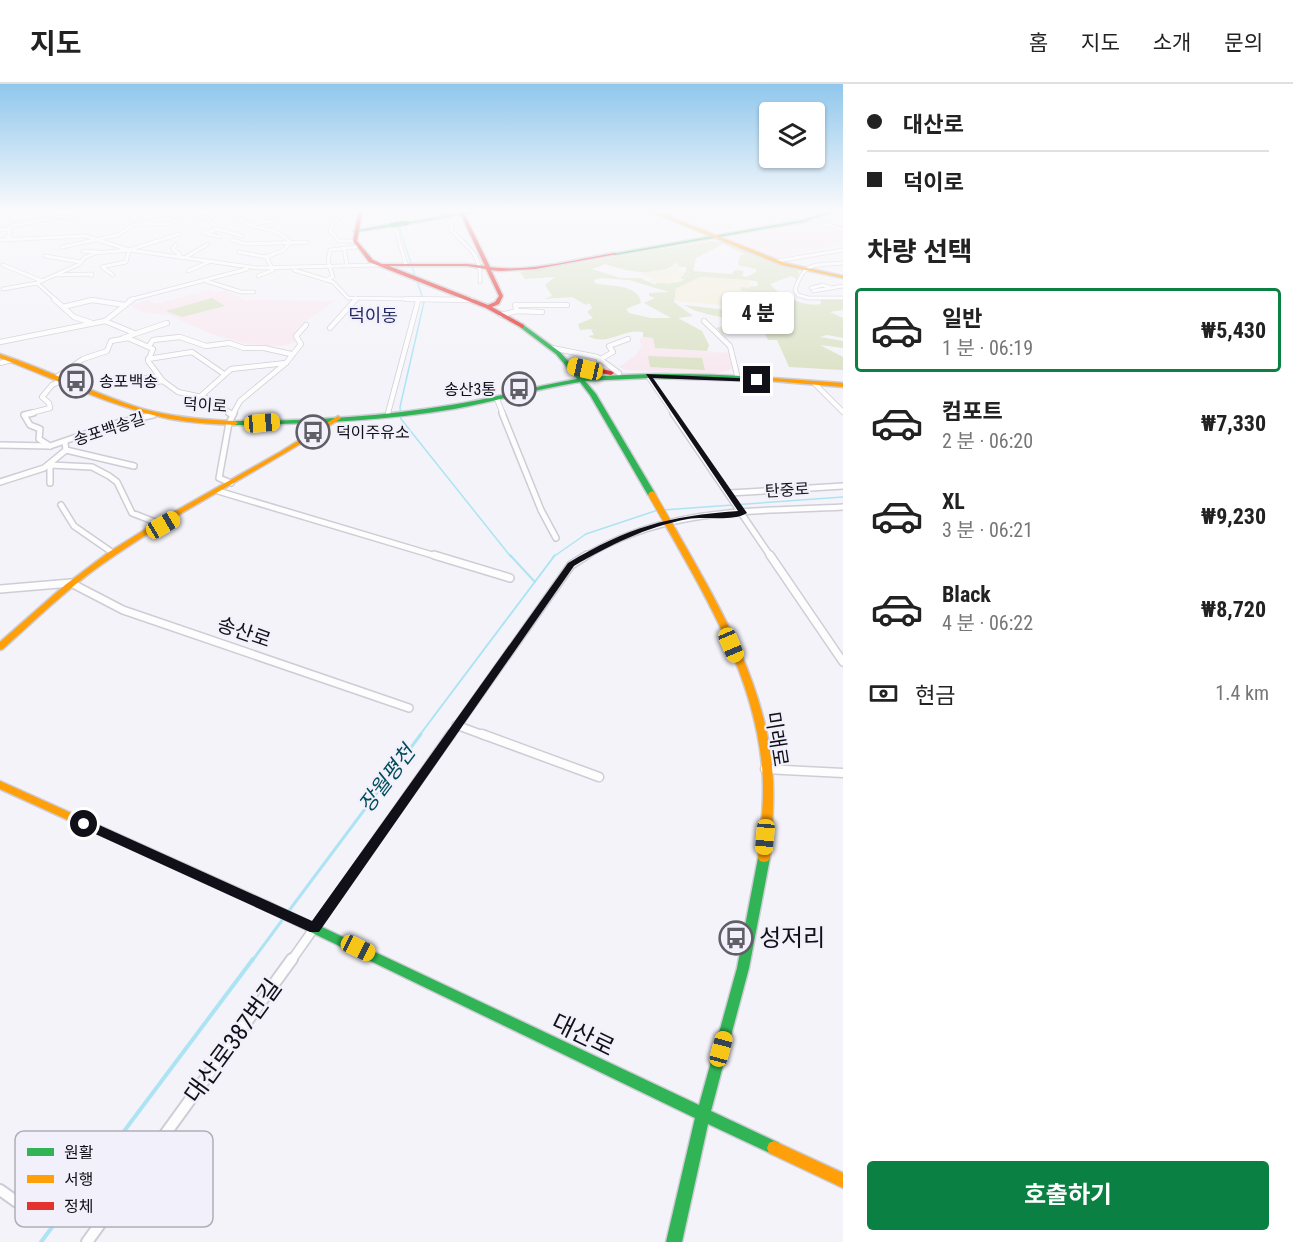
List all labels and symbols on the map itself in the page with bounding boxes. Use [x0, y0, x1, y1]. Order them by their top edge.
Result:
callout: 4 분 [721, 293, 793, 335]
district label: 덕이동 [348, 305, 398, 326]
car [565, 356, 605, 382]
bus stop icon: 송포백송 [58, 363, 94, 399]
route end [743, 366, 770, 393]
bus stop icon: 송산3통 [501, 371, 537, 407]
place label: 송포백송 [99, 372, 158, 391]
place label: 송산3통 [444, 380, 496, 399]
street label: 덕이로 [182, 394, 228, 416]
street label: 송포백송길 [71, 409, 147, 449]
car [243, 412, 281, 434]
bus stop icon: 덕이주유소 [295, 414, 331, 450]
place label: 덕이주유소 [336, 423, 410, 442]
street label: 탄중로 [764, 479, 810, 501]
car [143, 508, 183, 542]
street label: 송산로 [214, 612, 274, 652]
car [716, 625, 746, 665]
street label: 미래로 [761, 710, 793, 768]
water label: 장월평천 [354, 739, 421, 817]
route start [70, 810, 97, 837]
car [754, 818, 776, 856]
bus stop icon: 성저리 [718, 920, 754, 956]
place label: 성저리 [759, 924, 825, 952]
car [338, 932, 378, 964]
street label: 대산로387번길 [179, 974, 287, 1108]
street label: 대산로 [547, 1008, 619, 1062]
car [708, 1029, 734, 1069]
legend [15, 1131, 213, 1227]
text: 원활 [64, 1143, 94, 1162]
text: 서행 [64, 1170, 93, 1189]
text: 정체 [64, 1197, 93, 1216]

